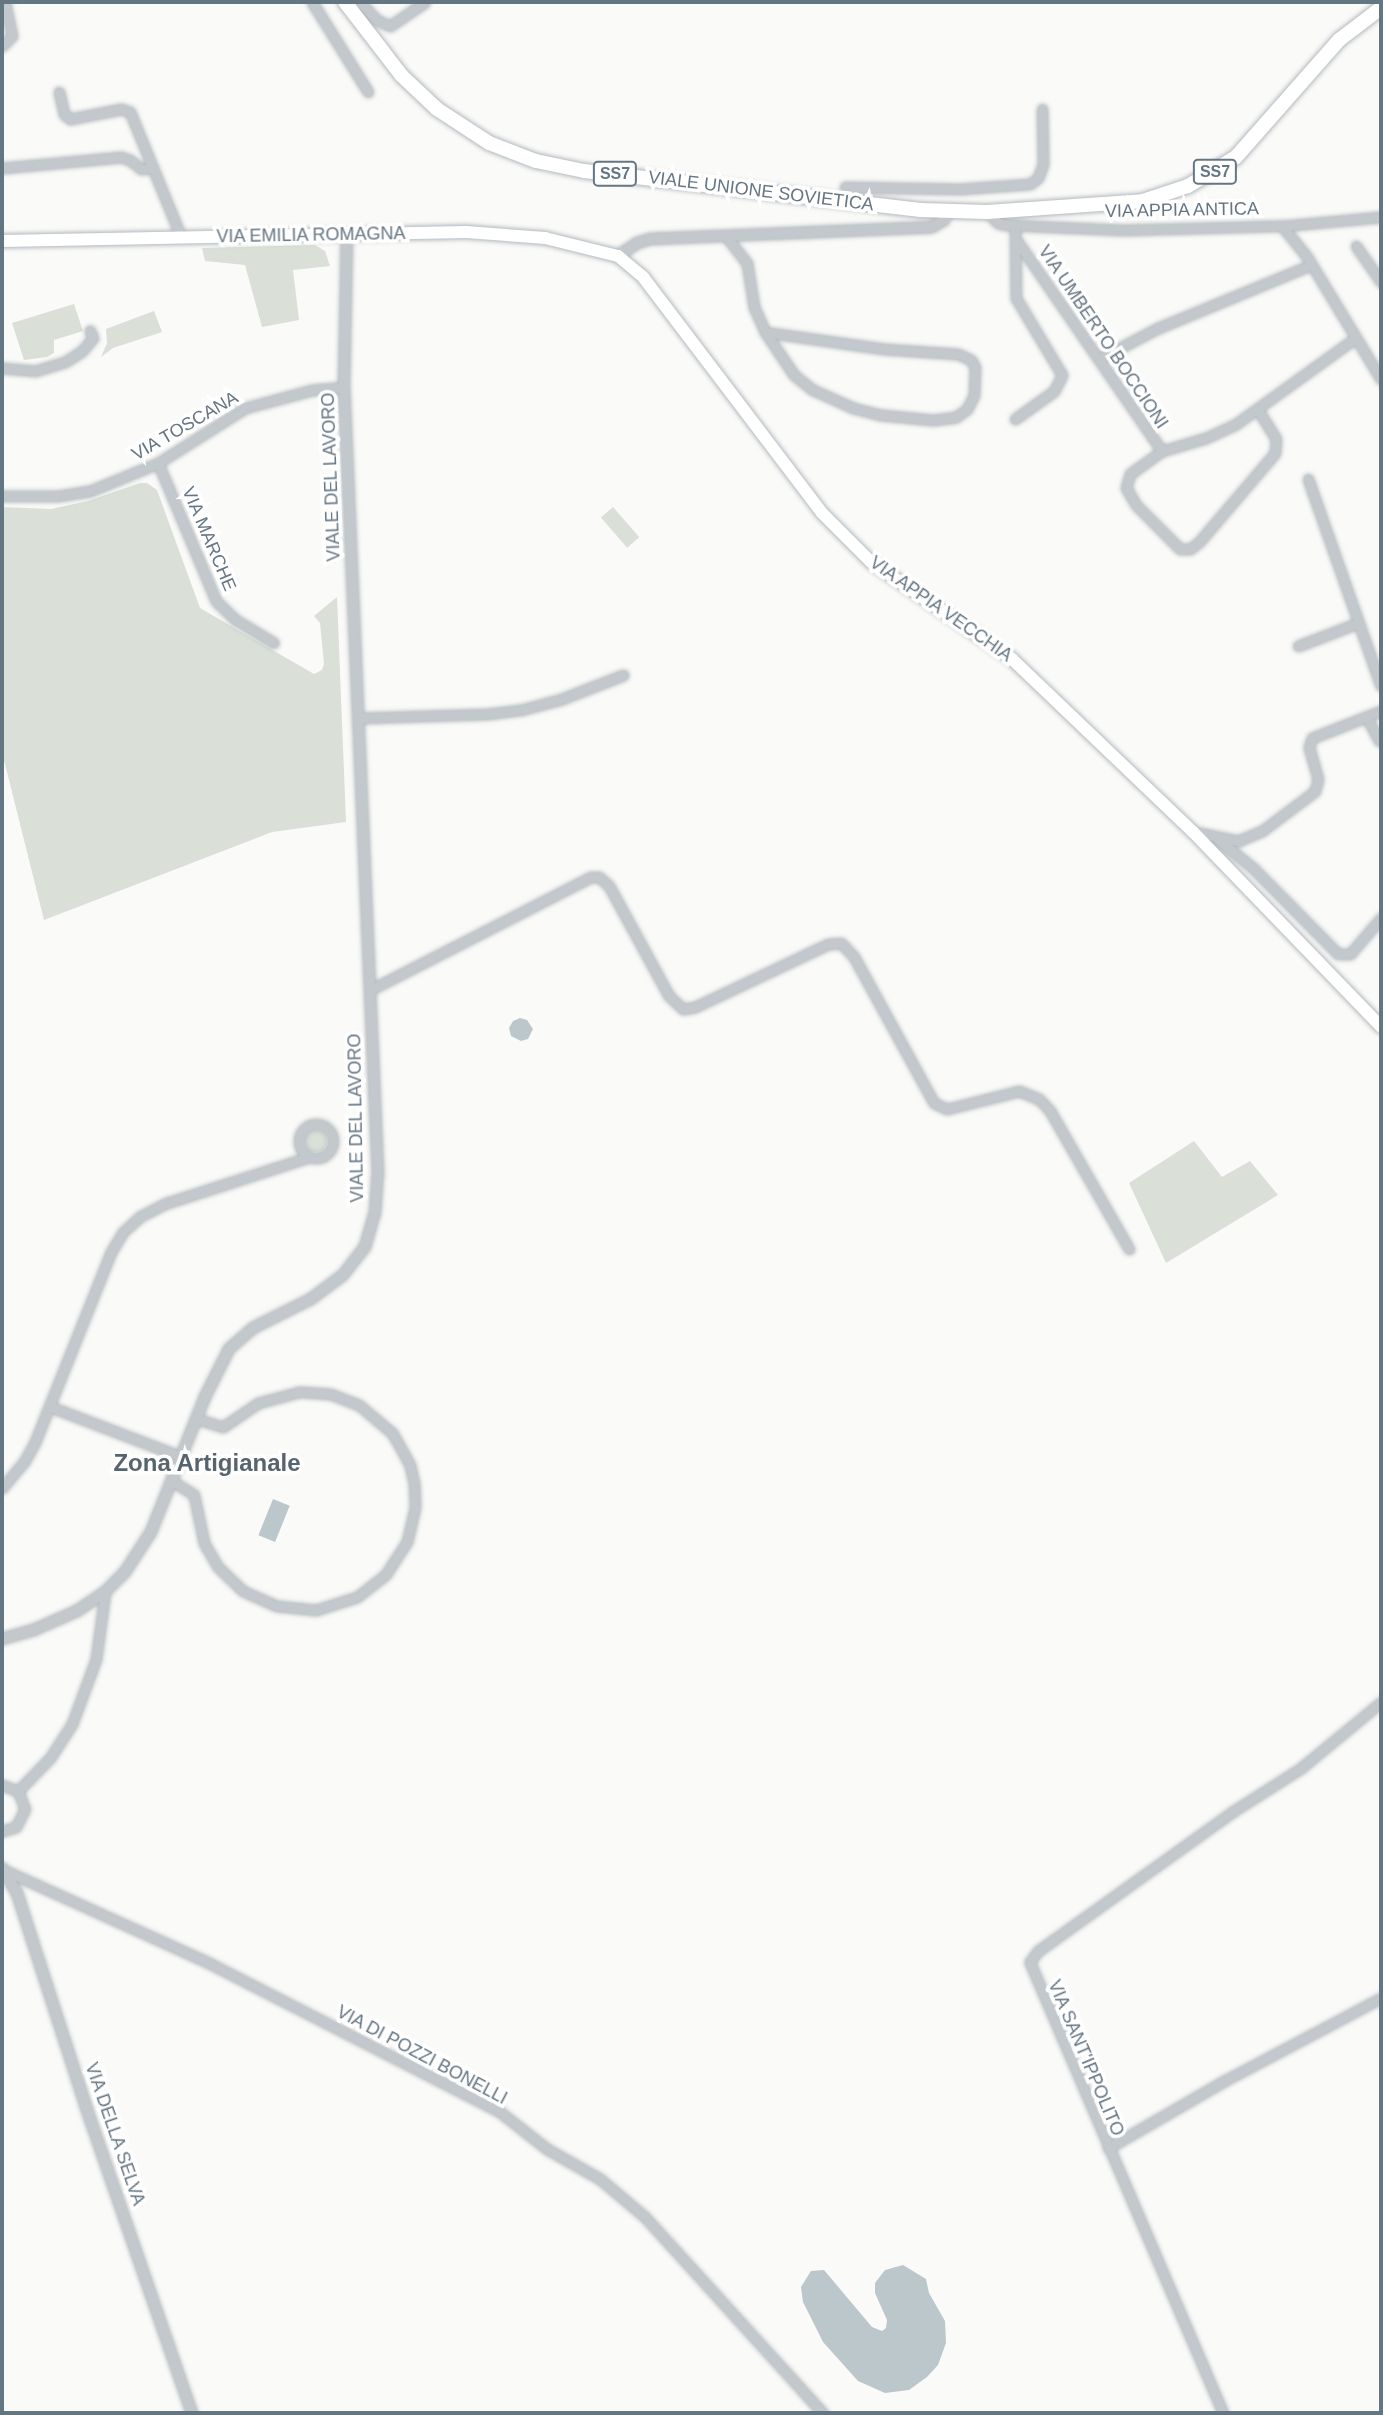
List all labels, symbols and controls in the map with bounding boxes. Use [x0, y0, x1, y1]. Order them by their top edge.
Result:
road number: SS7 [1192, 160, 1238, 184]
road number: SS7 [592, 162, 638, 186]
street label: VIALE UNIONE SOVIETICA [647, 166, 875, 216]
street label: VIA APPIA ANTICA [1103, 198, 1261, 222]
street label: VIA EMILIA ROMAGNA [215, 223, 407, 247]
street label: VIA UMBERTO BOCCIONI [1033, 241, 1173, 433]
street label: VIA TOSCANA [127, 386, 243, 466]
street label: VIALE DEL LAVORO [317, 392, 345, 562]
street label: VIA MARCHE [177, 483, 241, 595]
street label: VIA APPIA VECCHIA [864, 551, 1018, 667]
street label: VIALE DEL LAVORO [344, 1033, 368, 1203]
district label: Zona Artigianale [113, 1449, 301, 1477]
street label: VIA SANT'IPPOLITO [1043, 1976, 1129, 2140]
street label: VIA DI POZZI BONELLI [333, 2001, 511, 2109]
street label: VIA DELLA SELVA [80, 2059, 150, 2209]

